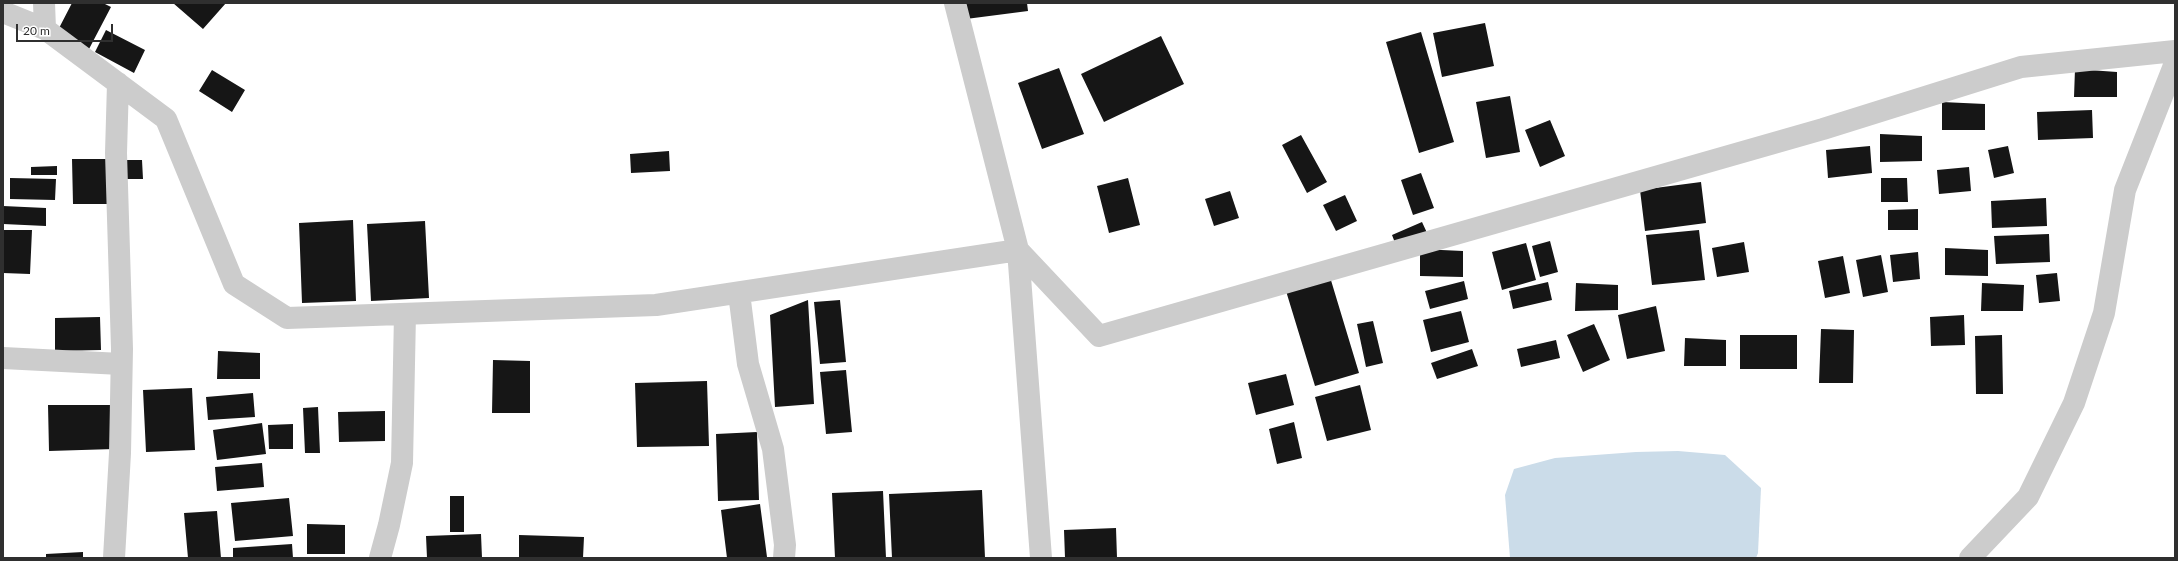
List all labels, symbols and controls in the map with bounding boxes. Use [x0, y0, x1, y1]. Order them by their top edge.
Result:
scale bar [18, 16, 115, 42]
text: 20 m [23, 23, 50, 38]

